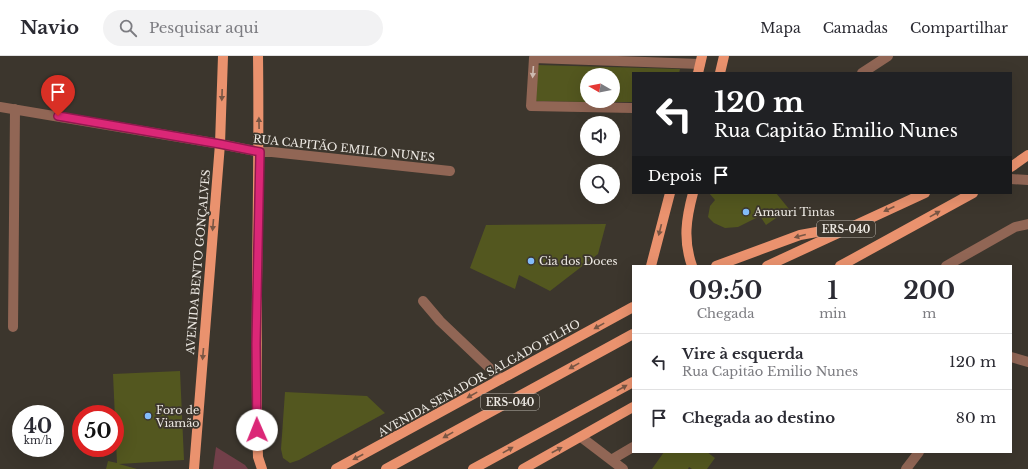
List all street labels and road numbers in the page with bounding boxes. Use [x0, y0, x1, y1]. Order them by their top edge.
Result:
street label: RUA CAPITÃO EMILIO NUNES [252, 131, 436, 165]
street label: AVENIDA BENTO GONÇALVES [183, 169, 213, 356]
road number: ERS-040 [817, 221, 875, 237]
street label: AVENIDA SENADOR SALGADO FILHO [375, 316, 583, 440]
road number: ERS-040 [481, 394, 539, 410]

